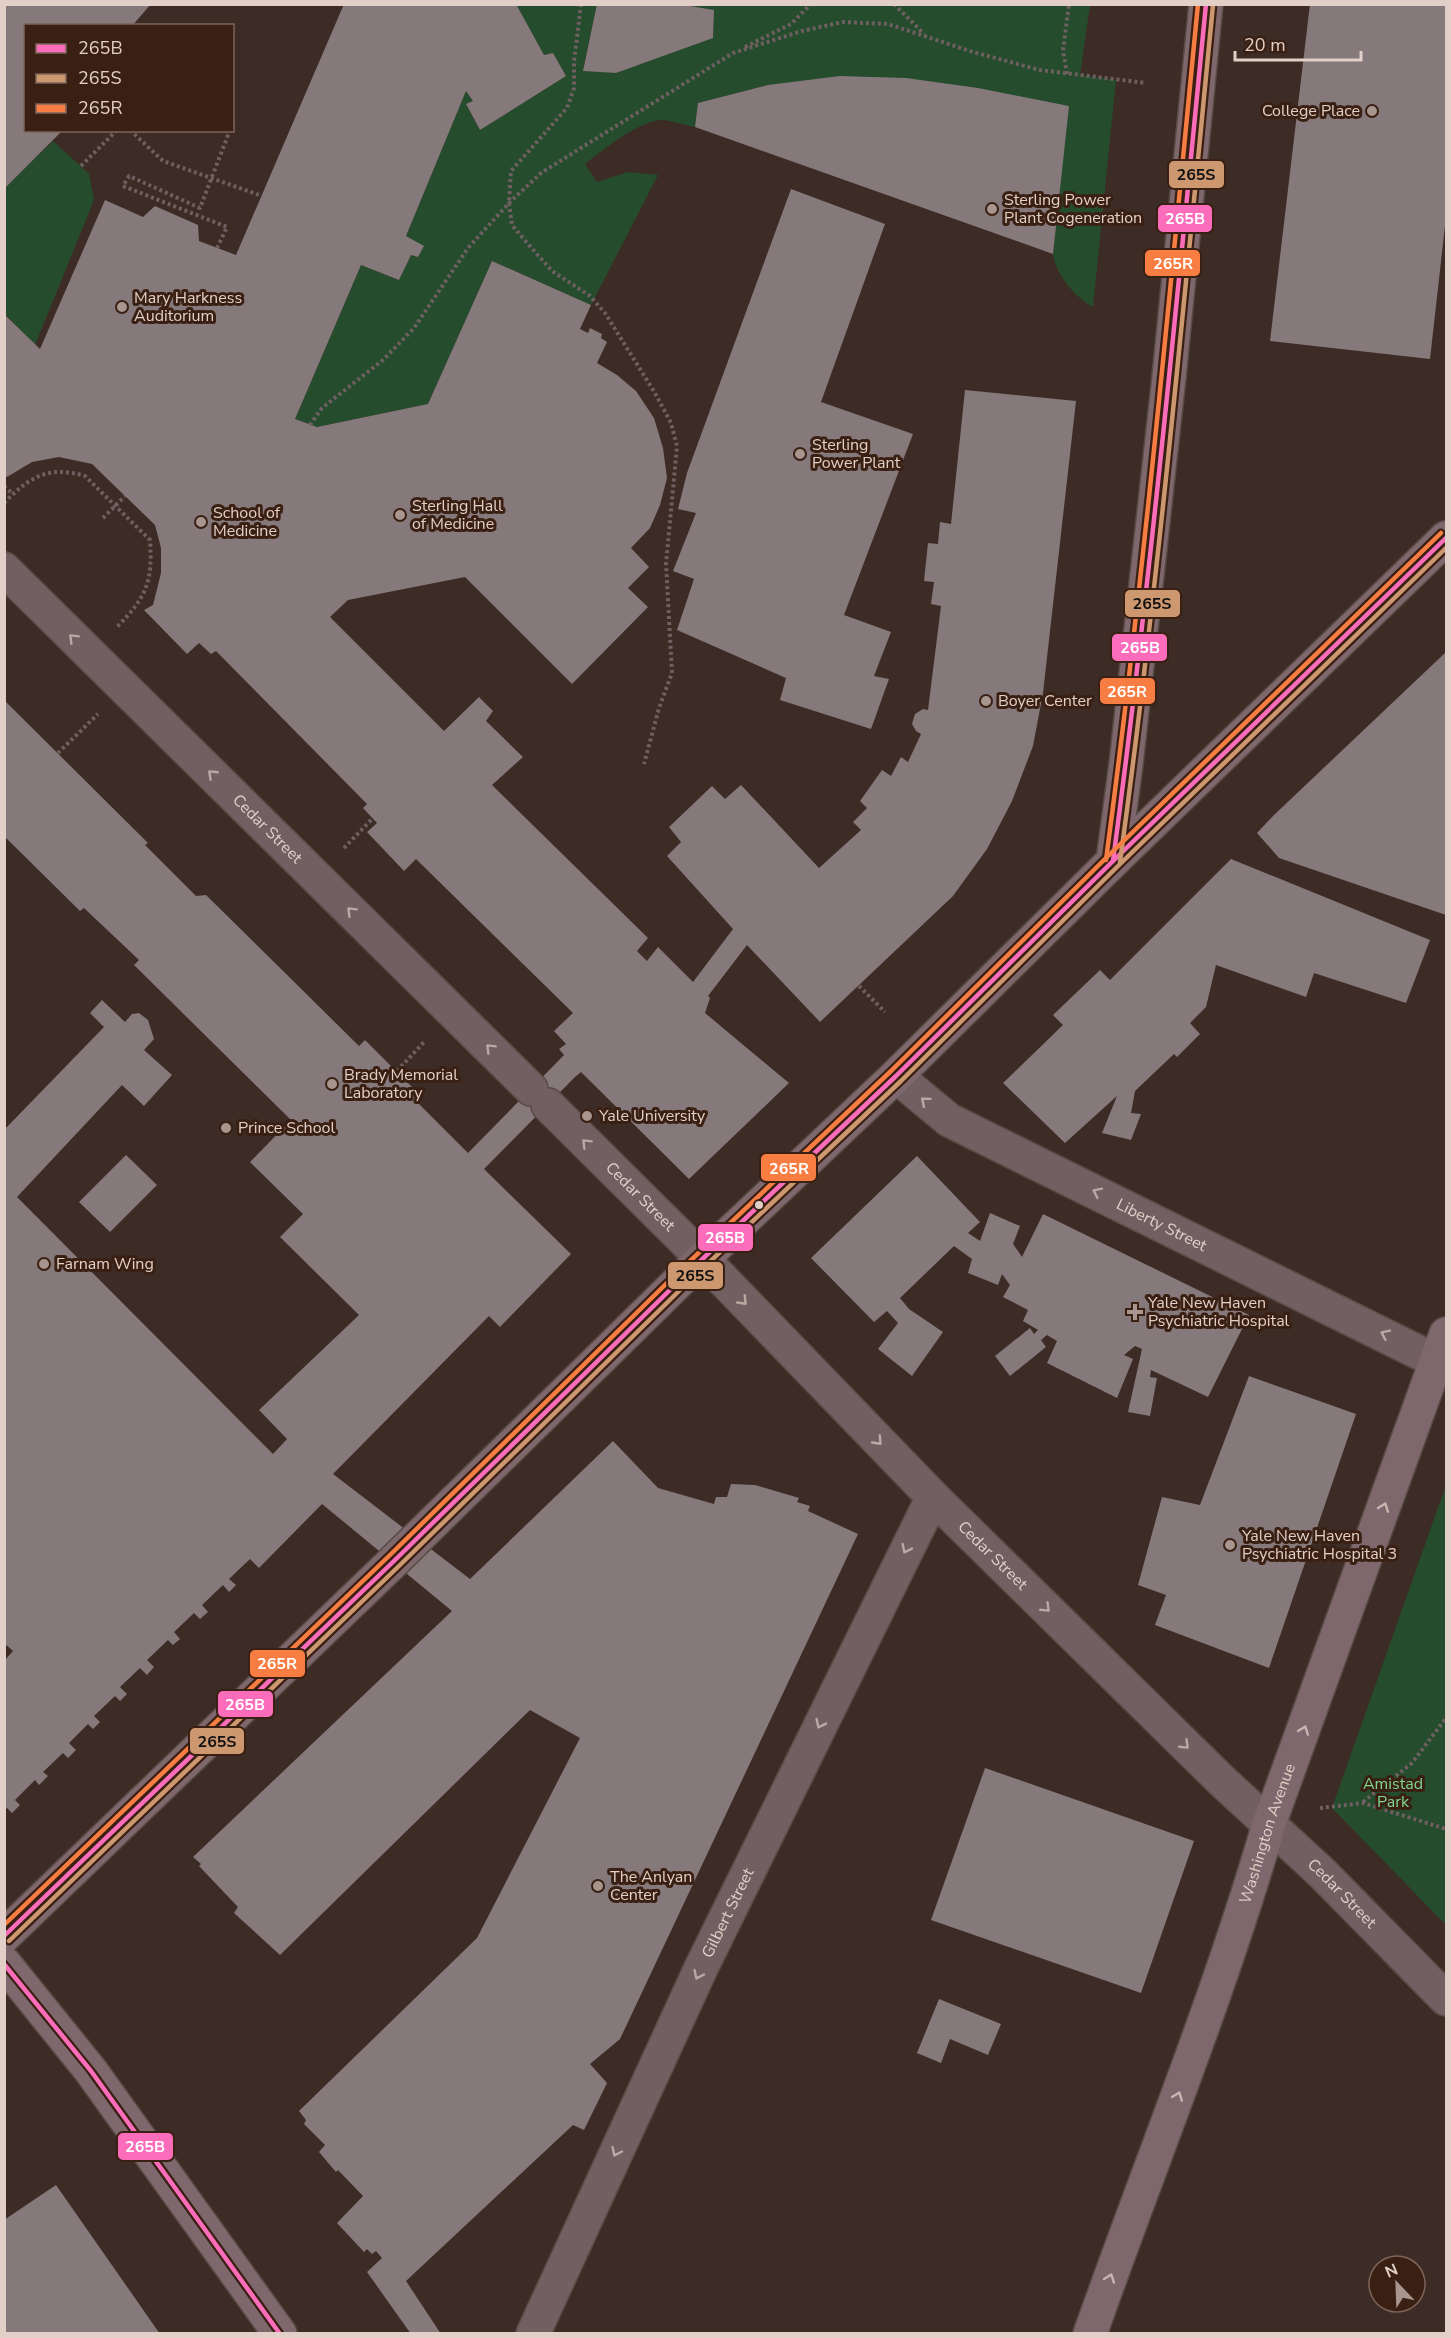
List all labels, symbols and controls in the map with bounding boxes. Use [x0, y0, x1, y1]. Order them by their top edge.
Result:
legend [24, 24, 234, 132]
scale bar [1235, 24, 1361, 62]
text: 20 m [1244, 33, 1286, 57]
text: 265B [78, 36, 123, 60]
text: 265S [78, 66, 121, 90]
text: 265R [78, 96, 122, 120]
place label: College Place [1262, 100, 1360, 122]
marker: College Place [1365, 104, 1379, 118]
line badge: 265S [1168, 160, 1225, 189]
text: 265S [1177, 164, 1215, 186]
place label: Sterling Power Plant Cogeneration [1004, 189, 1142, 229]
marker: Sterling Power Plant Cogeneration [985, 202, 999, 216]
line badge: 265B [1157, 204, 1213, 233]
text: 265B [1165, 208, 1205, 230]
line badge: 265R [1144, 249, 1201, 277]
text: 265R [1153, 253, 1193, 275]
place label: Mary Harkness Auditorium [134, 287, 242, 327]
marker: Mary Harkness Auditorium [115, 300, 129, 314]
place label: Sterling Power Plant [812, 434, 901, 474]
marker: Sterling Power Plant [793, 447, 807, 461]
place label: Sterling Hall of Medicine [412, 495, 503, 535]
place label: School of Medicine [213, 502, 281, 542]
marker: Sterling Hall of Medicine [393, 508, 407, 522]
marker: School of Medicine [194, 515, 208, 529]
line badge: 265S [1124, 589, 1181, 618]
text: 265S [1133, 593, 1171, 615]
line badge: 265B [1111, 633, 1168, 662]
one-way arrow [69, 634, 80, 645]
text: 265B [1120, 637, 1160, 659]
line badge: 265R [1099, 677, 1156, 705]
text: 265R [1107, 681, 1147, 703]
place label: Boyer Center [998, 690, 1092, 712]
marker: Boyer Center [979, 694, 993, 708]
one-way arrow [208, 771, 219, 782]
street label: Cedar Street [228, 789, 307, 869]
one-way arrow [347, 907, 357, 918]
one-way arrow [486, 1044, 496, 1055]
place label: Brady Memorial Laboratory [344, 1064, 458, 1104]
marker: Brady Memorial Laboratory [325, 1077, 339, 1091]
one-way arrow [921, 1097, 932, 1108]
place label: Yale University [598, 1105, 706, 1127]
marker: Yale University [580, 1109, 594, 1123]
place label: Prince School [238, 1117, 335, 1139]
marker: Prince School [219, 1121, 233, 1135]
one-way arrow [583, 1140, 594, 1151]
line badge: 265R [760, 1153, 817, 1182]
street label: Cedar Street [601, 1157, 680, 1236]
text: 265R [769, 1158, 809, 1180]
one-way arrow [1092, 1188, 1103, 1200]
street label: Liberty Street [1113, 1194, 1211, 1257]
unlabelled marker [753, 1199, 765, 1211]
line badge: 265B [697, 1223, 754, 1252]
text: 265B [705, 1227, 745, 1249]
place label: Farnam Wing [56, 1253, 154, 1275]
marker: Farnam Wing [37, 1257, 51, 1271]
line badge: 265S [667, 1261, 724, 1290]
text: 265S [676, 1265, 714, 1287]
place label: Yale New Haven Psychiatric Hospital [1147, 1292, 1290, 1332]
one-way arrow [736, 1294, 747, 1304]
marker: Yale New Haven Psychiatric Hospital [1126, 1303, 1144, 1321]
one-way arrow [1380, 1329, 1391, 1341]
one-way arrow [871, 1433, 882, 1444]
one-way arrow [1377, 1502, 1389, 1513]
street label: Cedar Street [953, 1516, 1033, 1595]
place label: Yale New Haven Psychiatric Hospital 3 [1241, 1525, 1397, 1565]
marker: Yale New Haven Psychiatric Hospital 3 [1223, 1538, 1237, 1552]
one-way arrow [902, 1543, 914, 1554]
one-way arrow [1039, 1601, 1050, 1612]
line badge: 265R [249, 1649, 306, 1678]
text: 265R [257, 1653, 297, 1675]
line badge: 265B [217, 1690, 274, 1718]
text: 265B [225, 1694, 265, 1716]
one-way arrow [816, 1718, 828, 1729]
one-way arrow [1296, 1725, 1309, 1736]
line badge: 265S [189, 1727, 245, 1755]
text: 265S [198, 1731, 236, 1753]
one-way arrow [1178, 1737, 1189, 1748]
street label: Washington Avenue [1234, 1760, 1301, 1906]
park label: Amistad Park [1363, 1773, 1423, 1813]
street label: Cedar Street [1302, 1854, 1382, 1933]
street label: Gilbert Street [697, 1864, 760, 1962]
place label: The Anlyan Center [610, 1866, 692, 1906]
marker: The Anlyan Center [591, 1879, 605, 1893]
one-way arrow [693, 1969, 705, 1980]
one-way arrow [1171, 2091, 1183, 2102]
line badge: 265B [117, 2132, 174, 2161]
text: 265B [125, 2136, 165, 2158]
one-way arrow [611, 2145, 623, 2156]
north arrow [1367, 2254, 1427, 2314]
text: N [1382, 2259, 1401, 2284]
one-way arrow [1102, 2273, 1115, 2284]

